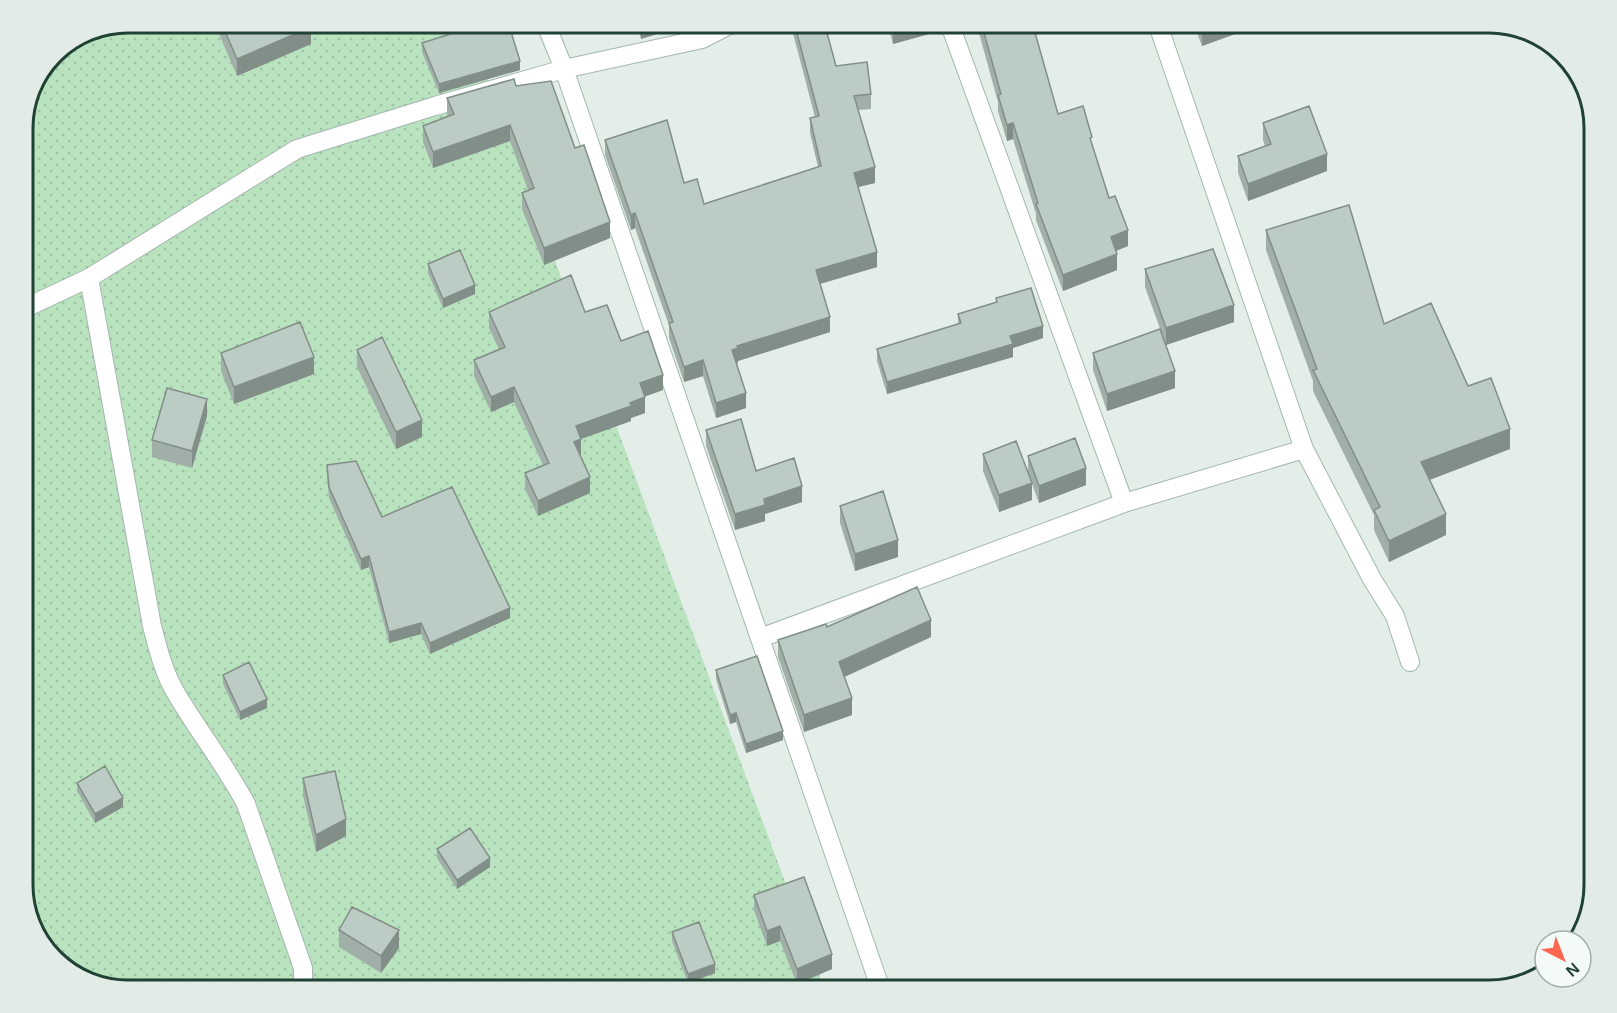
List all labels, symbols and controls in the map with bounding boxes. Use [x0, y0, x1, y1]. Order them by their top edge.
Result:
north arrow [1533, 929, 1593, 989]
text: N [1563, 960, 1583, 980]

